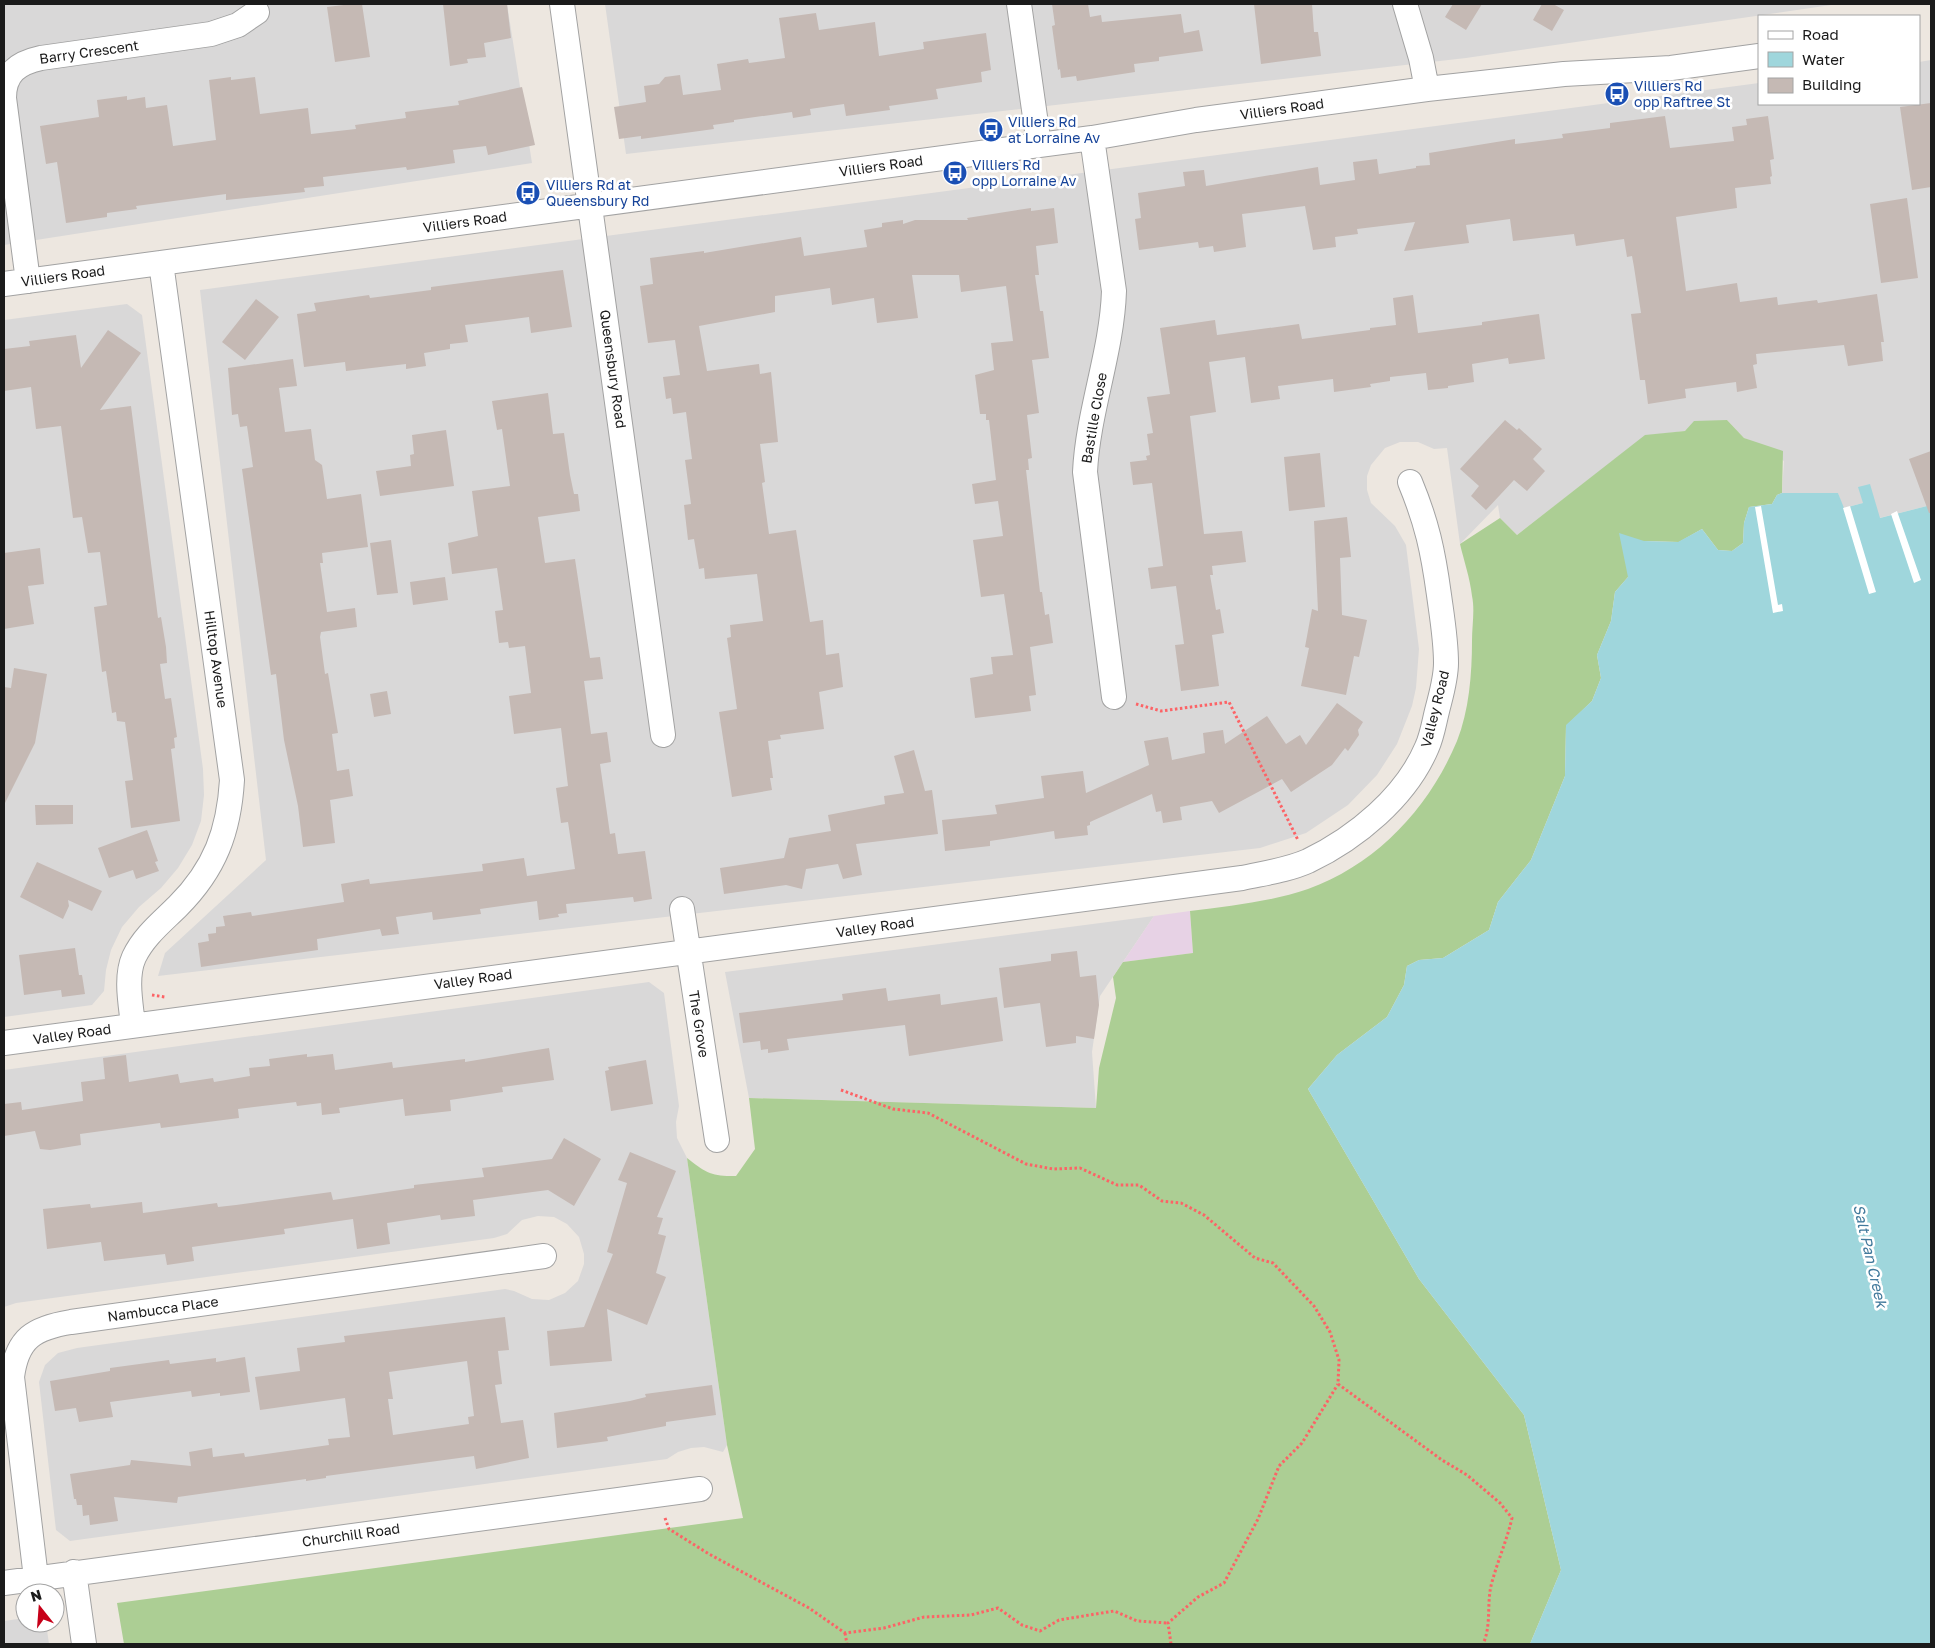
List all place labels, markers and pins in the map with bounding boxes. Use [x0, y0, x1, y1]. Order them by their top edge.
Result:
place label: Villiers Rd opp Raftree St [1634, 77, 1731, 110]
bus stop icon: Villiers Rd opp Raftree St [1604, 81, 1630, 107]
place label: Villiers Rd at Lorraine Av [1008, 113, 1100, 146]
bus stop icon: Villiers Rd at Lorraine Av [978, 117, 1004, 143]
place label: Villiers Rd opp Lorraine Av [972, 156, 1077, 189]
bus stop icon: Villiers Rd opp Lorraine Av [942, 160, 968, 186]
place label: Villiers Rd at Queensbury Rd [546, 176, 649, 209]
bus stop icon: Villiers Rd at Queensbury Rd [515, 180, 541, 206]

